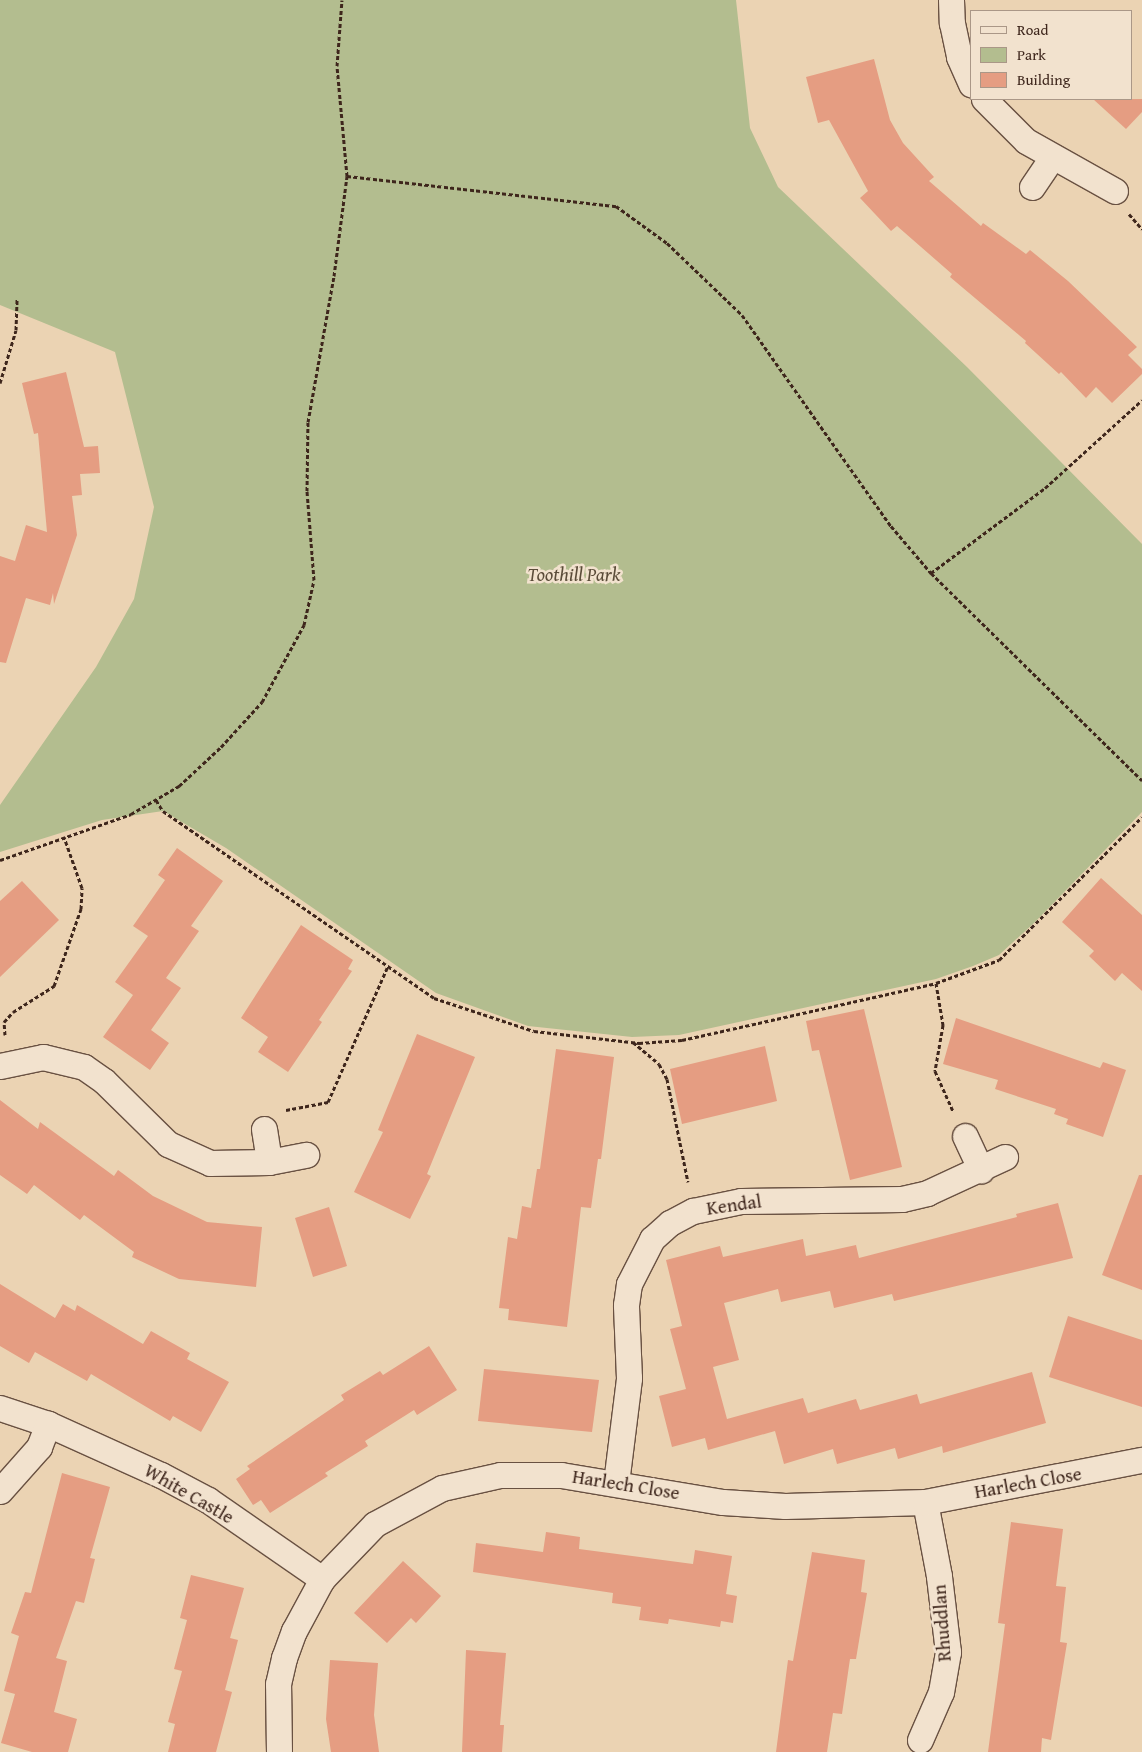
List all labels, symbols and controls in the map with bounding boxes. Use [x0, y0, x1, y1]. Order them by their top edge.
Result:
legend [970, 10, 1132, 100]
text: Road [1017, 19, 1048, 40]
text: Park [1017, 44, 1046, 65]
text: Building [1017, 69, 1070, 90]
park label: Toothill Park [527, 564, 621, 586]
street label: Kendal [705, 1190, 763, 1220]
street label: White Castle [140, 1459, 238, 1529]
street label: Harlech Close [973, 1462, 1083, 1504]
street label: Harlech Close [571, 1465, 681, 1505]
street label: Rhuddlan [928, 1584, 956, 1662]

